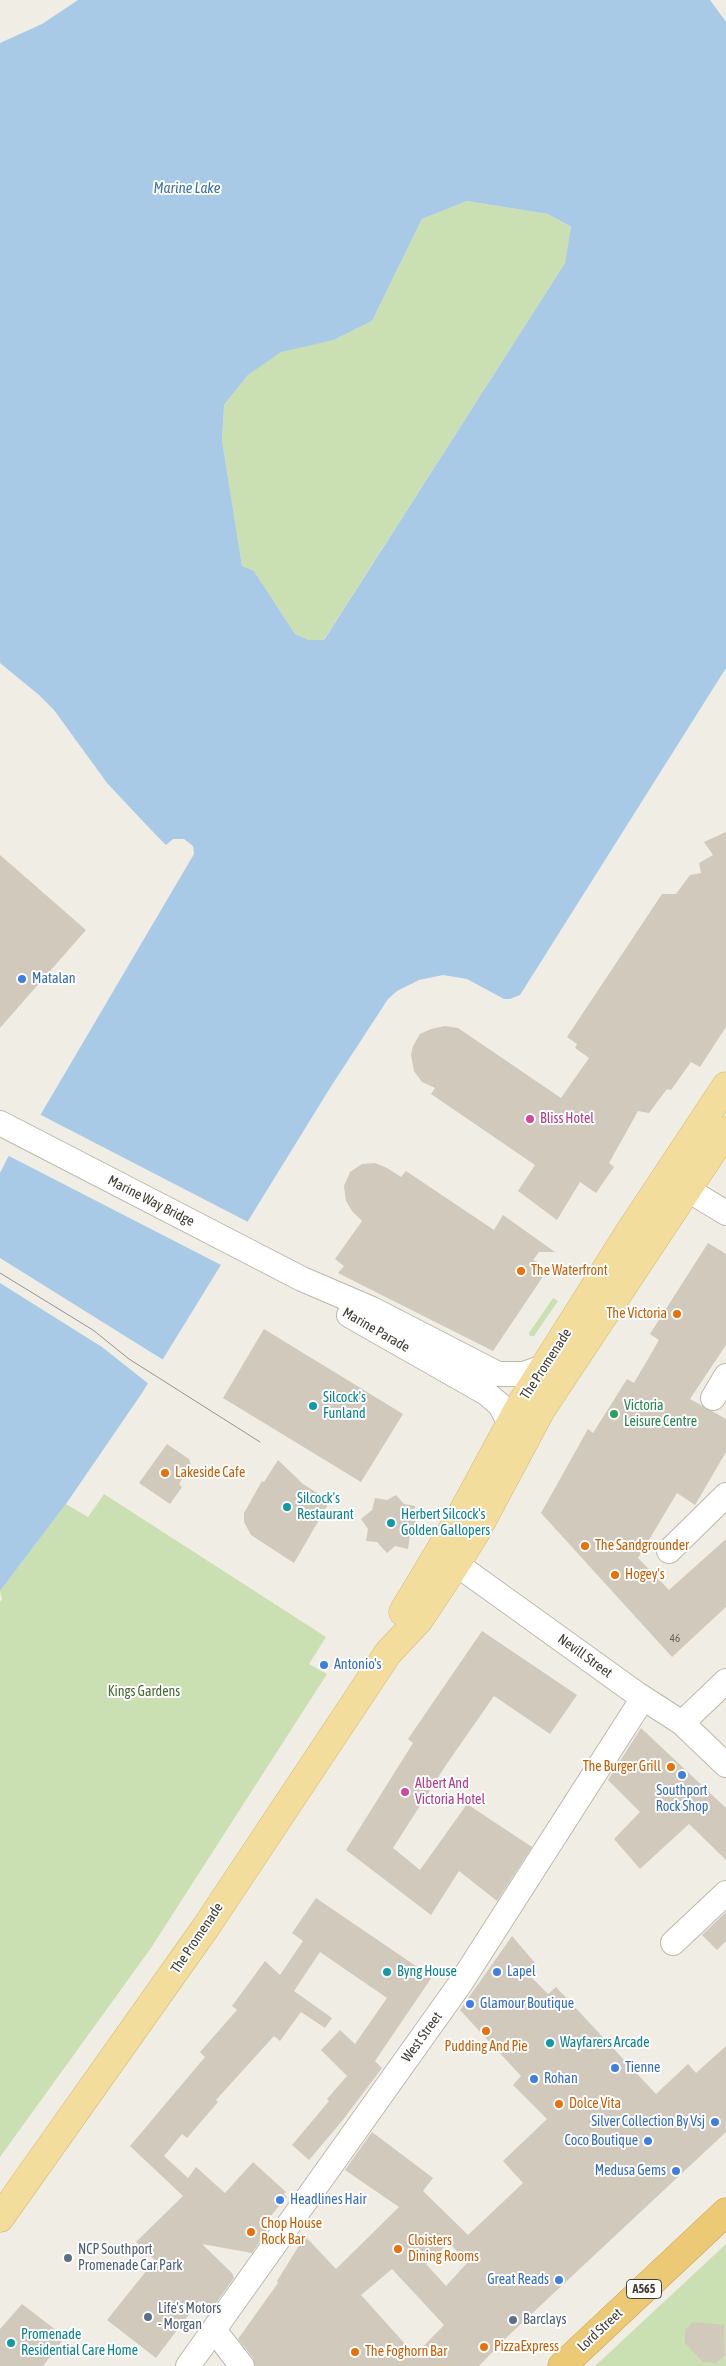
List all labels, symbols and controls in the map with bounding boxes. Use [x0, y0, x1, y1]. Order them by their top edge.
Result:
water label: Marine Lake [154, 179, 220, 197]
place label: Matalan [32, 971, 75, 987]
marker: Matalan [16, 973, 28, 985]
place label: Bliss Hotel [540, 1111, 594, 1127]
marker: Bliss Hotel [524, 1113, 536, 1125]
street label: Marine Way Bridge [105, 1172, 197, 1230]
place label: The Waterfront [531, 1263, 608, 1279]
marker: The Waterfront [515, 1265, 527, 1277]
street label: Marine Parade [339, 1304, 413, 1356]
place label: The Victoria [606, 1306, 667, 1322]
marker: The Victoria [671, 1308, 683, 1320]
street label: The Promenade [517, 1325, 575, 1403]
place label: Silcock's Funland [323, 1390, 366, 1422]
place label: Victoria Leisure Centre [624, 1398, 697, 1430]
marker: Silcock's Funland [307, 1400, 319, 1412]
marker: Victoria Leisure Centre [608, 1408, 620, 1420]
place label: Lakeside Cafe [175, 1465, 245, 1481]
marker: Lakeside Cafe [159, 1467, 171, 1479]
place label: Silcock's Restaurant [297, 1491, 354, 1524]
marker: Silcock's Restaurant [281, 1501, 293, 1513]
place label: Herbert Silcock's Golden Gallopers [401, 1507, 490, 1540]
marker: Herbert Silcock's Golden Gallopers [385, 1517, 397, 1529]
place label: The Sandgrounder [595, 1538, 689, 1554]
marker: The Sandgrounder [579, 1540, 591, 1552]
place label: Hogey's [625, 1567, 665, 1583]
marker: Hogey's [609, 1569, 621, 1581]
street label: Nevill Street [554, 1631, 616, 1681]
house number: 46 [670, 1632, 680, 1646]
place label: Antonio's [334, 1657, 381, 1673]
marker: Antonio's [318, 1659, 330, 1671]
park label: Kings Gardens [108, 1684, 180, 1700]
place label: The Burger Grill [583, 1759, 661, 1775]
marker: The Burger Grill [665, 1761, 677, 1773]
marker: Southport Rock Shop [676, 1769, 688, 1781]
place label: Albert And Victoria Hotel [415, 1776, 485, 1808]
place label: Southport Rock Shop [656, 1783, 708, 1815]
marker: Albert And Victoria Hotel [399, 1786, 411, 1798]
street label: The Promenade [167, 1900, 227, 1976]
place label: Byng House [397, 1964, 457, 1980]
place label: Lapel [507, 1964, 536, 1980]
marker: Byng House [381, 1966, 393, 1978]
marker: Lapel [491, 1966, 503, 1978]
place label: Glamour Boutique [480, 1996, 574, 2012]
marker: Glamour Boutique [464, 1998, 476, 2010]
street label: West Street [398, 2009, 446, 2065]
marker: Pudding And Pie [480, 2025, 492, 2037]
place label: Wayfarers Arcade [560, 2035, 650, 2051]
marker: Wayfarers Arcade [544, 2037, 556, 2049]
place label: Pudding And Pie [444, 2039, 528, 2055]
place label: Tienne [625, 2060, 660, 2076]
marker: Tienne [609, 2062, 621, 2074]
place label: Rohan [544, 2071, 578, 2087]
marker: Rohan [528, 2073, 540, 2085]
place label: Dolce Vita [569, 2096, 621, 2112]
marker: Dolce Vita [553, 2098, 565, 2110]
place label: Silver Collection By Vsj [591, 2114, 705, 2130]
marker: Silver Collection By Vsj [709, 2116, 721, 2128]
place label: Coco Boutique [564, 2133, 638, 2149]
marker: Coco Boutique [642, 2135, 654, 2147]
place label: Medusa Gems [595, 2163, 666, 2179]
marker: Medusa Gems [670, 2165, 682, 2177]
place label: Headlines Hair [290, 2192, 367, 2208]
marker: Headlines Hair [274, 2194, 286, 2206]
place label: Chop House Rock Bar [261, 2216, 322, 2248]
marker: Chop House Rock Bar [245, 2226, 257, 2238]
place label: Cloisters Dining Rooms [408, 2233, 479, 2266]
place label: NCP Southport Promenade Car Park [78, 2242, 182, 2274]
marker: Cloisters Dining Rooms [392, 2243, 404, 2255]
marker: NCP Southport Promenade Car Park [62, 2252, 74, 2264]
place label: Great Reads [487, 2272, 549, 2288]
marker: Great Reads [553, 2274, 565, 2286]
road number: A565 [626, 2280, 662, 2298]
place label: Life's Motors - Morgan [158, 2301, 221, 2334]
street label: Lord Street [574, 2305, 626, 2355]
marker: Life's Motors - Morgan [142, 2311, 154, 2323]
place label: Barclays [523, 2312, 566, 2328]
marker: Barclays [507, 2314, 519, 2326]
place label: Promenade Residential Care Home [21, 2327, 138, 2360]
marker: Promenade Residential Care Home [5, 2337, 17, 2349]
place label: PizzaExpress [494, 2339, 559, 2355]
marker: PizzaExpress [478, 2341, 490, 2353]
place label: The Foghorn Bar [365, 2344, 447, 2360]
marker: The Foghorn Bar [349, 2346, 361, 2358]

